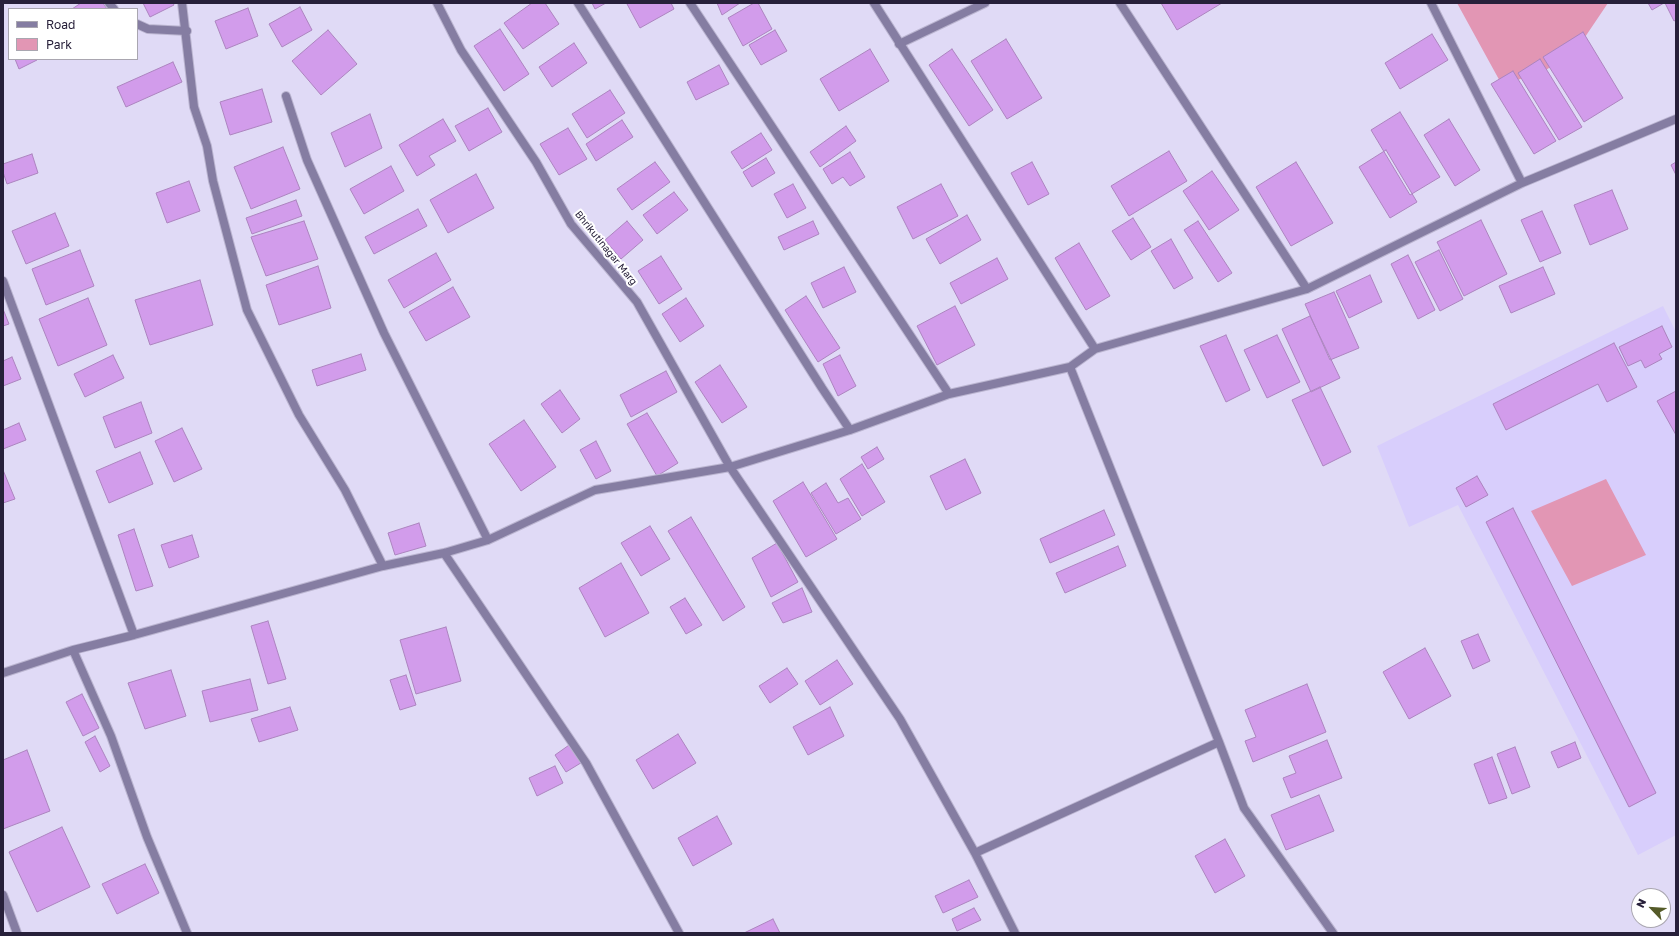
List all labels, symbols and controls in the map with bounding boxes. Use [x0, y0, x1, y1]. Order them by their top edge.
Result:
legend [8, 8, 138, 60]
text: Road [46, 17, 75, 32]
text: Park [46, 37, 72, 52]
street label: Bhrikutinagar Marg [572, 208, 640, 288]
north arrow [1631, 888, 1671, 928]
text: N [1633, 897, 1648, 910]

